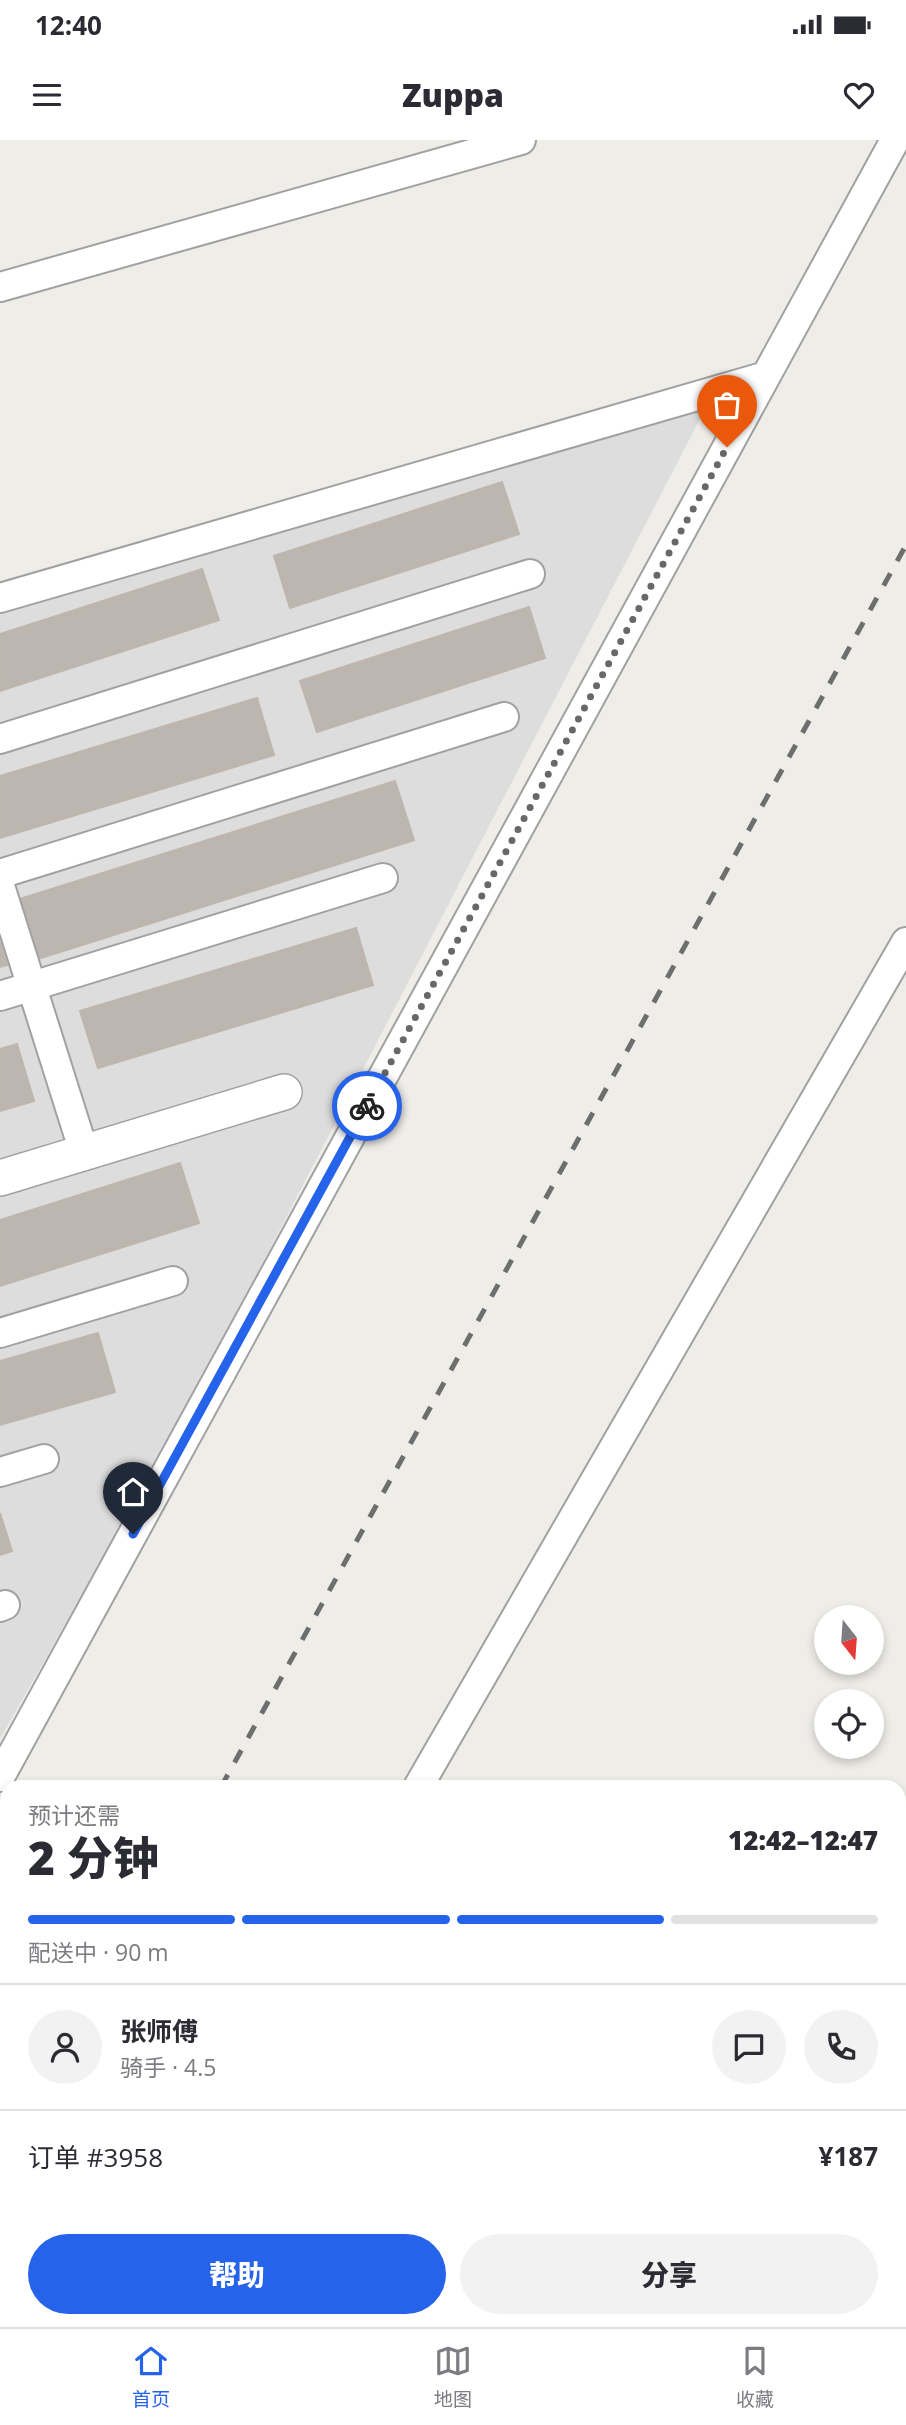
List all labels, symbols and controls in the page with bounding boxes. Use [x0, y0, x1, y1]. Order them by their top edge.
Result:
text: 12:40 [35, 7, 102, 43]
text: Zuppa [402, 73, 504, 116]
icon: menu [28, 76, 66, 114]
icon: heart [840, 76, 878, 114]
pin [697, 375, 757, 447]
icon: bag [708, 386, 746, 424]
courier [332, 1071, 402, 1141]
icon: bike [348, 1087, 386, 1125]
pin [103, 1462, 163, 1534]
icon: home [114, 1473, 152, 1511]
north arrow [814, 1605, 884, 1675]
map controls [814, 1605, 884, 1759]
button: locate [814, 1689, 884, 1759]
text: 预计还需 [28, 1799, 120, 1831]
text: 12:42–12:47 [728, 1822, 878, 1858]
text: 2 分钟 [28, 1826, 159, 1888]
text: 配送中 · 90 m [28, 1936, 169, 1968]
button: person [28, 2010, 102, 2084]
button: chat [712, 2010, 786, 2084]
button: phone [804, 2010, 878, 2084]
text: 张师傅 [120, 2013, 198, 2049]
text: 骑手 · 4.5 [120, 2051, 216, 2083]
text: ¥187 [819, 2138, 878, 2174]
text: 订单 #3958 [28, 2139, 163, 2175]
button: 帮助 [28, 2234, 446, 2314]
button: 分享 [460, 2234, 878, 2314]
tab: 首页 [132, 2342, 170, 2412]
tab: 地图 [434, 2342, 472, 2412]
tab: 收藏 [736, 2342, 774, 2412]

